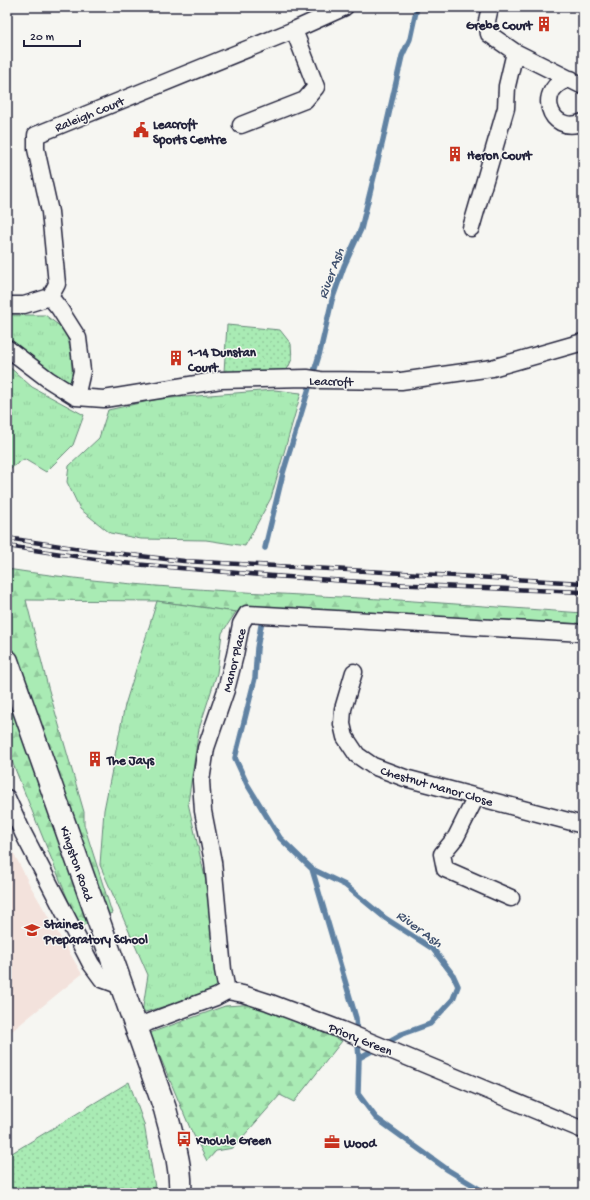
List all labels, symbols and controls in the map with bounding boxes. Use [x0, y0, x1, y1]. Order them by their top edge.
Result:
building icon: Grebe Court [535, 15, 553, 33]
place label: Grebe Court [466, 19, 534, 34]
scale bar [24, 22, 80, 48]
text: 20 m [30, 31, 55, 45]
street label: Raleigh Court [53, 94, 128, 136]
place label: Leacroft Sports Centre [153, 117, 228, 149]
public building icon: Leacroft Sports Centre [132, 121, 150, 139]
building icon: Heron Court [446, 145, 464, 163]
place label: Heron Court [467, 149, 533, 164]
water label: River Ash [315, 246, 350, 302]
place label: 1-14 Dunstan Court [187, 346, 257, 376]
building icon: 1-14 Dunstan Court [167, 349, 185, 367]
street label: Leacroft [309, 374, 355, 391]
street label: Manor Place [220, 627, 251, 694]
building icon: The Jays [86, 750, 104, 768]
place label: The Jays [106, 754, 155, 769]
street label: Chestnut Manor Close [378, 764, 495, 811]
street label: Kingston Road [56, 824, 96, 904]
water label: River Ash [392, 908, 445, 953]
place label: Staines Preparatory School [43, 918, 148, 949]
school or university icon: Staines Preparatory School [23, 921, 41, 939]
street label: Priory Green [325, 1020, 395, 1060]
bus stop icon: Knowle Green [175, 1130, 193, 1148]
office icon: Wood [323, 1133, 341, 1151]
place label: Knowle Green [195, 1134, 272, 1149]
place label: Wood [343, 1137, 378, 1152]

